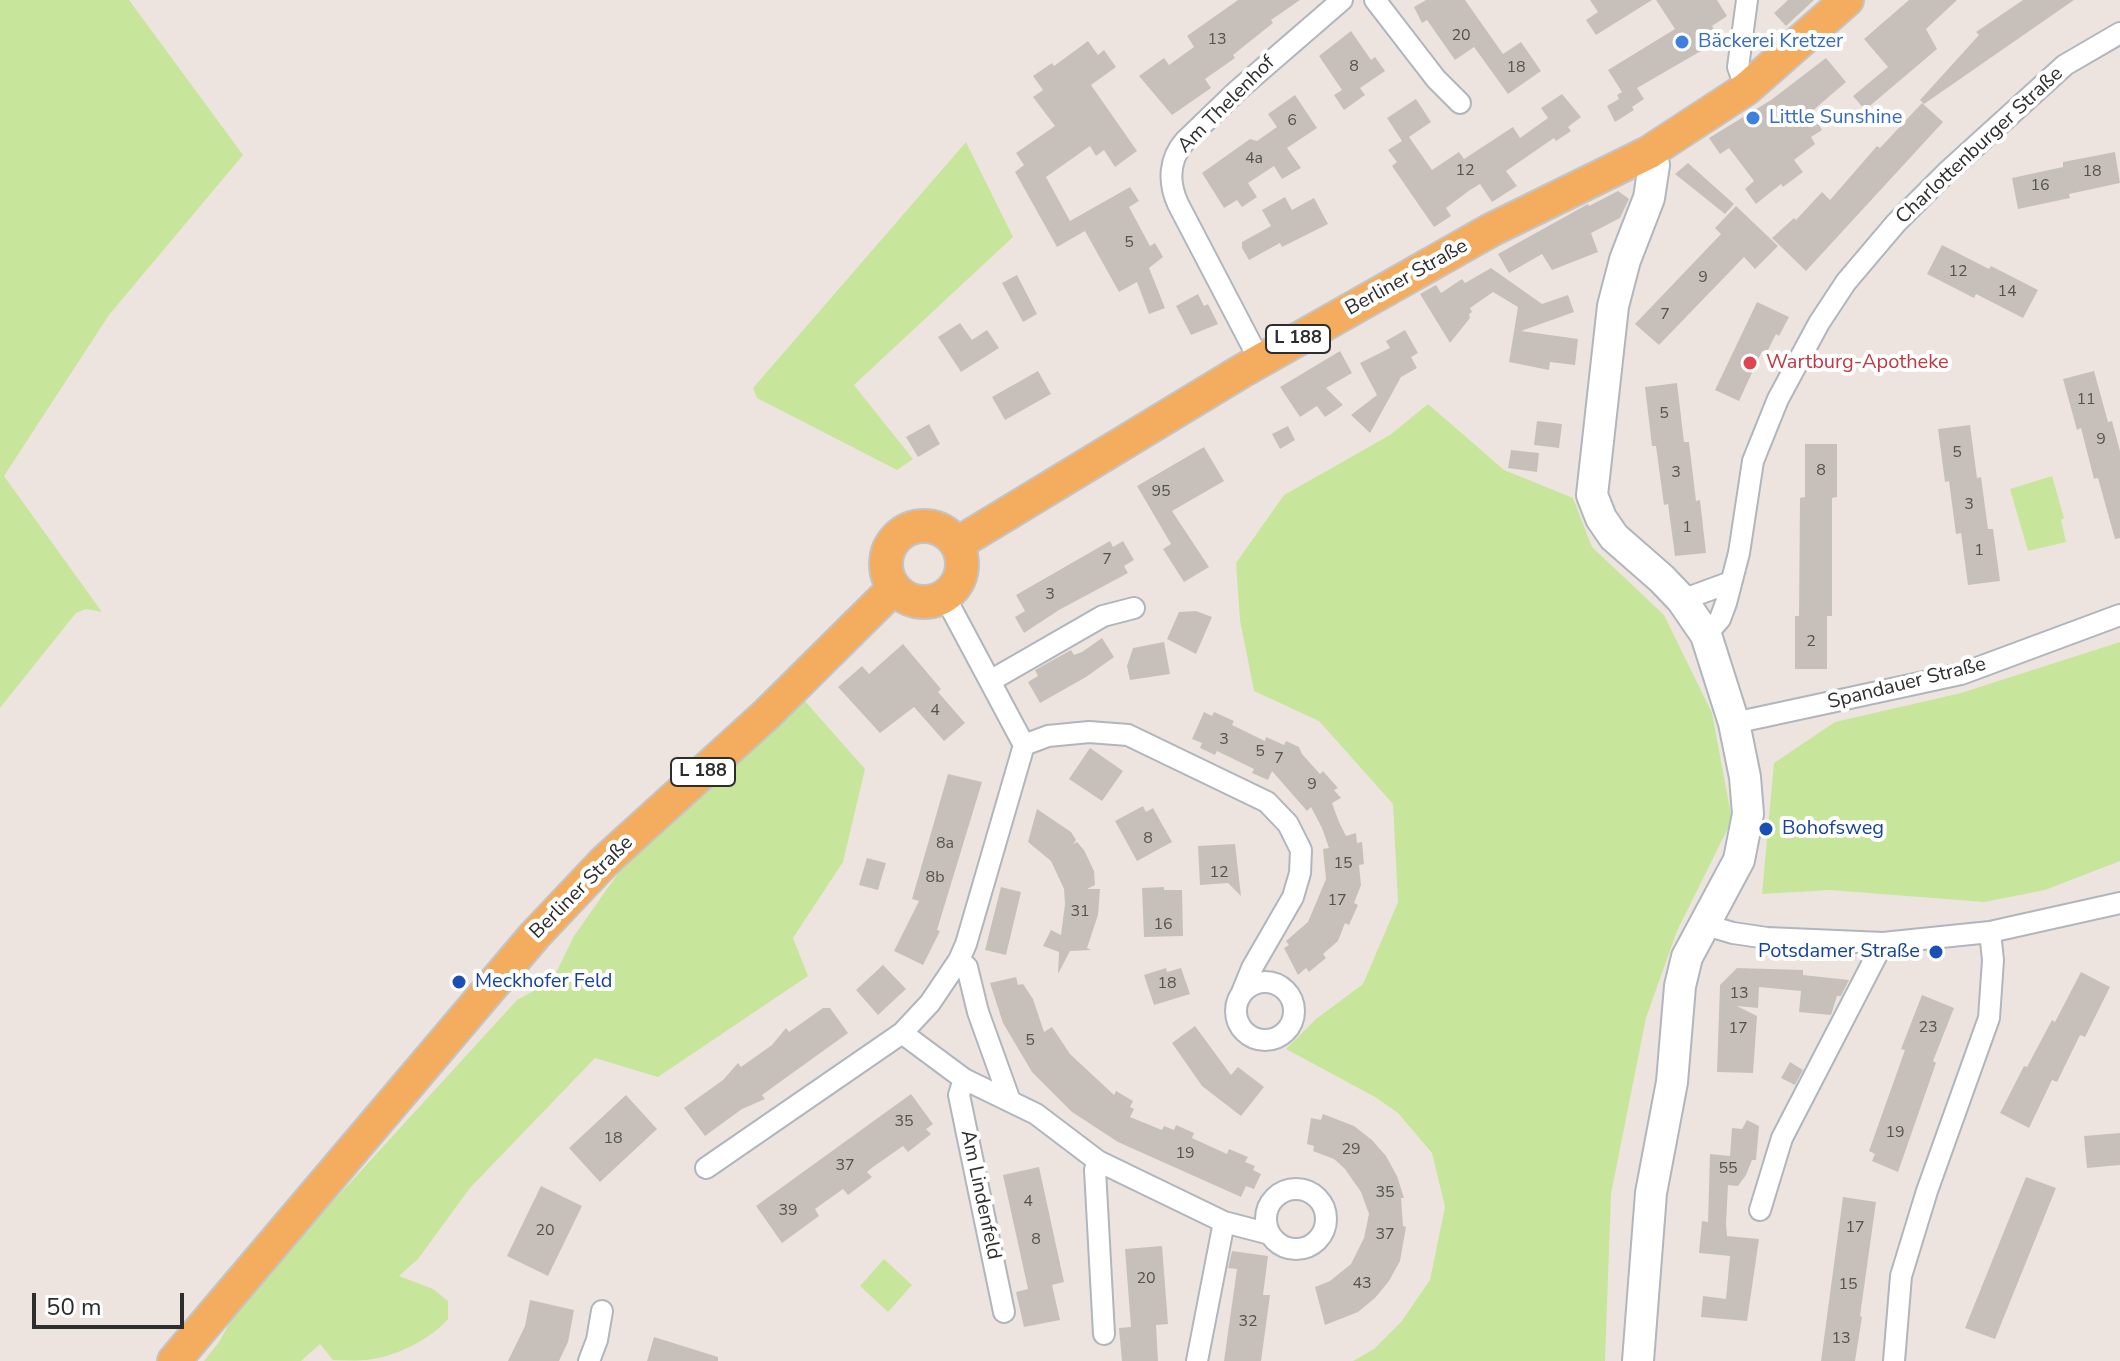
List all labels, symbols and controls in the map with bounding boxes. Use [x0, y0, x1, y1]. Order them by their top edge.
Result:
house number: 20 [1451, 26, 1471, 46]
house number: 13 [1207, 30, 1227, 50]
place label: Bäckerei Kretzer [1698, 30, 1843, 54]
marker: Bäckerei Kretzer [1673, 33, 1691, 51]
street label: Am Thelenhof [1173, 51, 1281, 159]
house number: 8 [1349, 57, 1359, 77]
house number: 18 [1506, 58, 1526, 78]
street label: Charlottenburger Straße [1892, 62, 2068, 230]
place label: Little Sunshine [1769, 106, 1902, 130]
marker: Little Sunshine [1744, 109, 1762, 127]
house number: 6 [1287, 111, 1297, 131]
house number: 4a [1245, 149, 1263, 169]
house number: 12 [1455, 161, 1475, 181]
house number: 18 [2082, 162, 2102, 182]
house number: 16 [2030, 176, 2050, 196]
house number: 5 [1124, 233, 1134, 253]
street label: Berliner Straße [1342, 235, 1472, 321]
house number: 12 [1948, 262, 1968, 282]
house number: 9 [1698, 268, 1708, 288]
house number: 14 [1997, 282, 2017, 302]
house number: 7 [1660, 305, 1670, 325]
road number: L 188 [1266, 325, 1330, 353]
place label: Wartburg-Apotheke [1766, 351, 1949, 375]
marker: Wartburg-Apotheke [1741, 354, 1759, 372]
house number: 11 [2076, 390, 2096, 410]
house number: 5 [1659, 404, 1669, 424]
house number: 9 [2096, 430, 2106, 450]
house number: 5 [1952, 443, 1962, 463]
house number: 8 [1816, 461, 1826, 481]
house number: 3 [1671, 463, 1681, 483]
house number: 95 [1151, 482, 1171, 502]
house number: 3 [1964, 495, 1974, 515]
house number: 1 [1682, 518, 1692, 538]
house number: 1 [1974, 541, 1984, 561]
house number: 7 [1102, 550, 1112, 570]
house number: 3 [1045, 585, 1055, 605]
house number: 2 [1806, 632, 1816, 652]
street label: Spandauer Straße [1825, 653, 1989, 715]
house number: 4 [930, 701, 940, 721]
house number: 3 [1219, 730, 1229, 750]
house number: 5 [1255, 742, 1265, 762]
house number: 7 [1274, 749, 1284, 769]
road number: L 188 [671, 758, 735, 786]
house number: 9 [1307, 775, 1317, 795]
place label: Bohofsweg [1782, 817, 1884, 841]
marker: Bohofsweg [1757, 820, 1775, 838]
house number: 8 [1143, 829, 1153, 849]
street label: Berliner Straße [525, 831, 639, 945]
house number: 8a [936, 834, 954, 854]
house number: 15 [1333, 854, 1353, 874]
house number: 12 [1209, 863, 1229, 883]
house number: 8b [926, 868, 944, 888]
house number: 17 [1327, 891, 1347, 911]
house number: 31 [1070, 902, 1090, 922]
house number: 16 [1153, 915, 1173, 935]
place label: Potsdamer Straße [1758, 940, 1920, 964]
marker: Potsdamer Straße [1927, 943, 1945, 961]
place label: Meckhofer Feld [475, 970, 612, 994]
marker: Meckhofer Feld [450, 973, 468, 991]
house number: 18 [1157, 974, 1177, 994]
house number: 13 [1729, 984, 1749, 1004]
house number: 23 [1918, 1018, 1938, 1038]
house number: 17 [1728, 1019, 1748, 1039]
house number: 5 [1025, 1031, 1035, 1051]
house number: 35 [894, 1112, 914, 1132]
house number: 19 [1885, 1123, 1905, 1143]
street label: Am Lindenfeld [955, 1128, 1005, 1262]
house number: 18 [603, 1129, 623, 1149]
house number: 29 [1341, 1140, 1361, 1160]
house number: 19 [1175, 1144, 1195, 1164]
house number: 37 [835, 1156, 855, 1176]
house number: 55 [1718, 1159, 1738, 1179]
house number: 35 [1375, 1183, 1395, 1203]
house number: 4 [1023, 1192, 1033, 1212]
house number: 39 [778, 1201, 798, 1221]
house number: 17 [1845, 1218, 1865, 1238]
house number: 20 [535, 1221, 555, 1241]
house number: 37 [1375, 1225, 1395, 1245]
house number: 8 [1031, 1230, 1041, 1250]
house number: 20 [1136, 1269, 1156, 1289]
house number: 43 [1352, 1274, 1372, 1294]
house number: 15 [1838, 1275, 1858, 1295]
scale bar [36, 1277, 188, 1327]
text: 50 m [46, 1291, 102, 1323]
house number: 32 [1238, 1312, 1258, 1332]
house number: 13 [1831, 1329, 1851, 1349]

